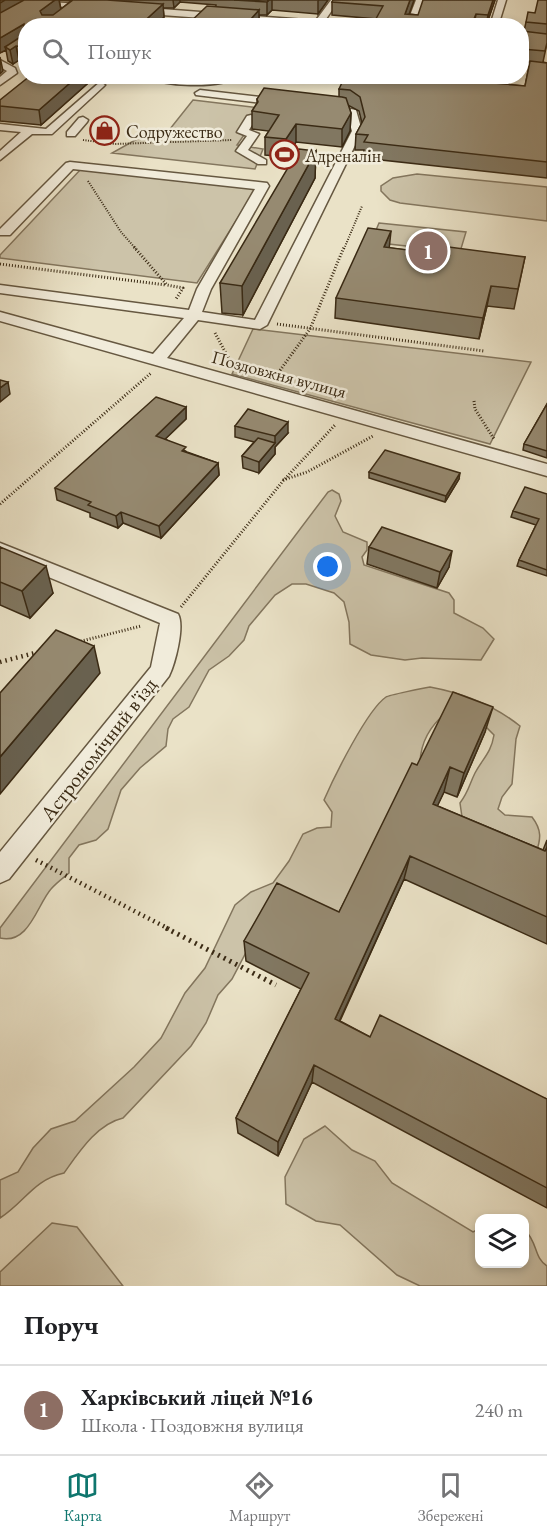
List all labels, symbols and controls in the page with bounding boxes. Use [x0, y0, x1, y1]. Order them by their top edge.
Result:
search box [18, 18, 529, 84]
icon: search [39, 35, 72, 68]
text: Пошук [87, 37, 151, 66]
shop icon: Содружество [89, 115, 121, 147]
place label: Содружество [126, 120, 223, 143]
sports icon: Адреналін [268, 139, 300, 171]
place label: Адреналін [304, 144, 381, 167]
pin: 1 [408, 228, 448, 274]
street label: Поздовжня вулиця [209, 345, 349, 403]
your location [313, 552, 342, 581]
street label: Астрономічний в'їзд [33, 672, 163, 827]
map controls [475, 1214, 529, 1268]
button: layers [475, 1214, 529, 1268]
text: Поруч [24, 1308, 99, 1342]
text: Харківський ліцей №16 [81, 1383, 313, 1412]
text: 1 [38, 1397, 49, 1423]
text: 240 m [475, 1397, 523, 1423]
text: Школа · Поздовжня вулиця [81, 1412, 304, 1438]
tab: Карта [64, 1469, 102, 1526]
tab: Маршрут [229, 1469, 290, 1526]
tab: Збережені [418, 1469, 483, 1526]

